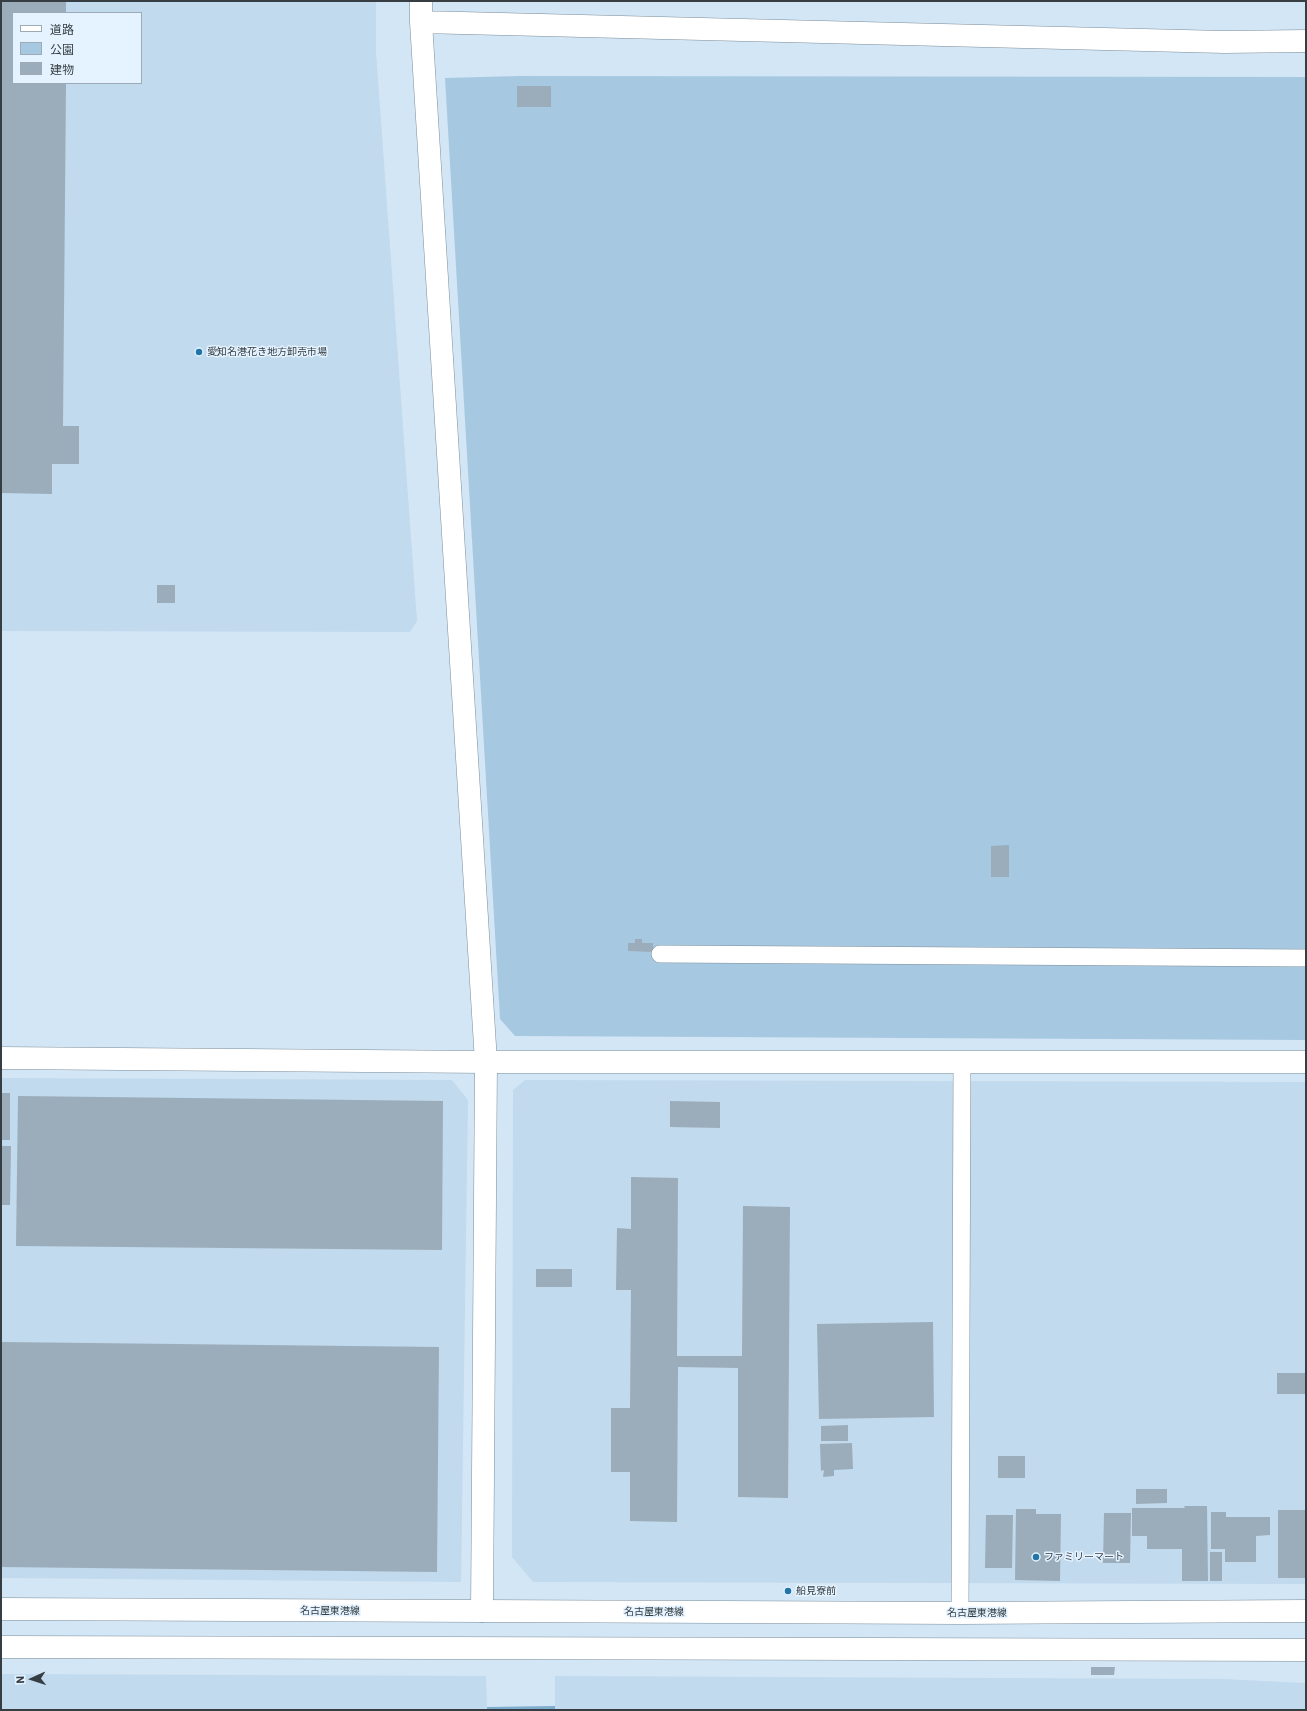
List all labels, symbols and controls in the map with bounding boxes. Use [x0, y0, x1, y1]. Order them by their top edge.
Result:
legend [12, 12, 142, 84]
text: 道路 [50, 22, 74, 37]
text: 公園 [50, 42, 74, 57]
text: 建物 [50, 62, 74, 77]
place label: 愛知名港花き地方卸売市場 [207, 346, 327, 358]
marker: 愛知名港花き地方卸売市場 [194, 347, 204, 357]
place label: ファミリーマート [1044, 1551, 1124, 1563]
marker: ファミリーマート [1031, 1552, 1041, 1562]
place label: 船見寮前 [796, 1585, 836, 1597]
marker: 船見寮前 [783, 1586, 793, 1596]
street label: 名古屋東港線 [300, 1605, 360, 1617]
street label: 名古屋東港線 [624, 1606, 684, 1618]
street label: 名古屋東港線 [947, 1607, 1007, 1619]
north arrow [12, 1659, 52, 1699]
text: N [13, 1675, 27, 1684]

